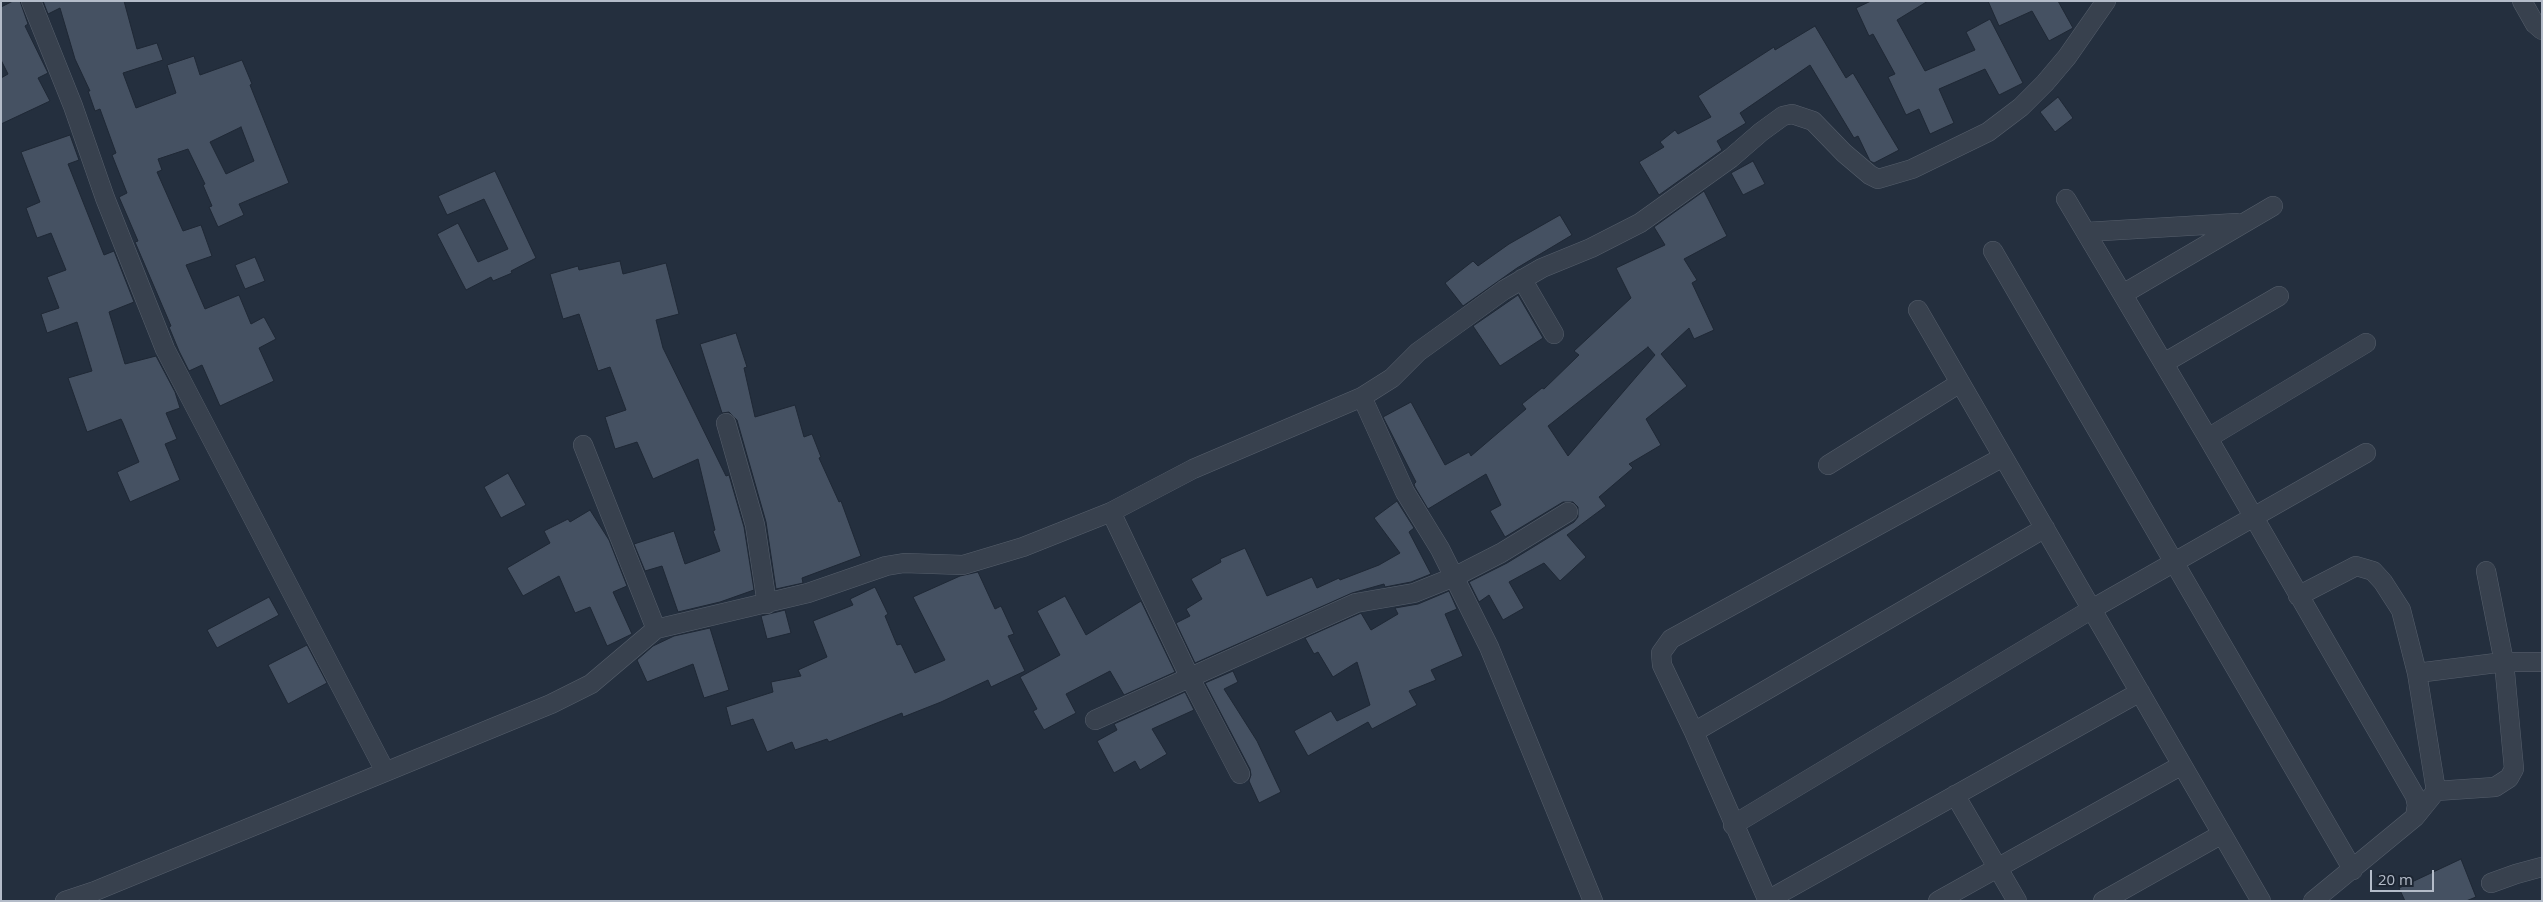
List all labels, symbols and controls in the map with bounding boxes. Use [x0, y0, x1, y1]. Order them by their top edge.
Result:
scale bar [2373, 860, 2437, 892]
text: 20 m [2378, 869, 2413, 889]

